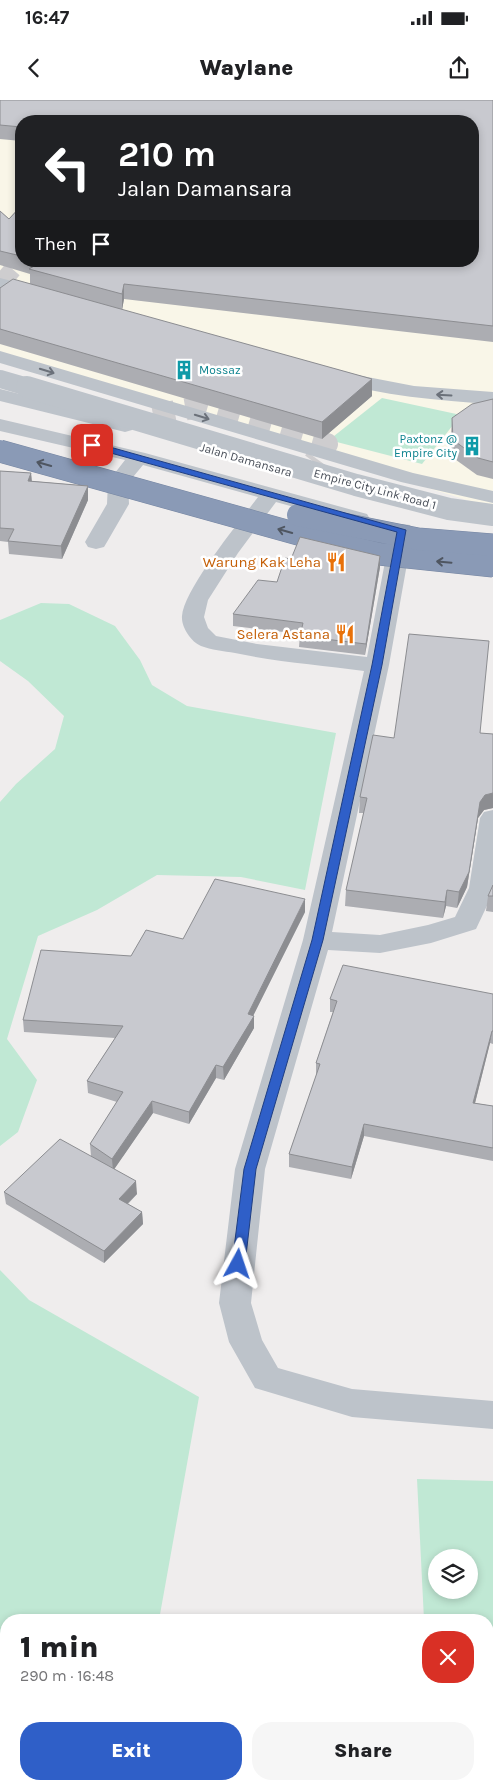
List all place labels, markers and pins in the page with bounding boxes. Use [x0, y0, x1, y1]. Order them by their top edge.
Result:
building icon: Mossaz [173, 359, 195, 381]
place label: Mossaz [199, 363, 241, 377]
pin [71, 424, 113, 466]
place label: Paxtonz @ Empire City [394, 432, 457, 460]
building icon: Paxtonz @ Empire City [461, 435, 483, 457]
restaurant icon: Warung Kak Leha [325, 551, 347, 573]
place label: Warung Kak Leha [203, 553, 321, 571]
restaurant icon: Selera Astana [334, 623, 356, 645]
place label: Selera Astana [236, 625, 330, 643]

